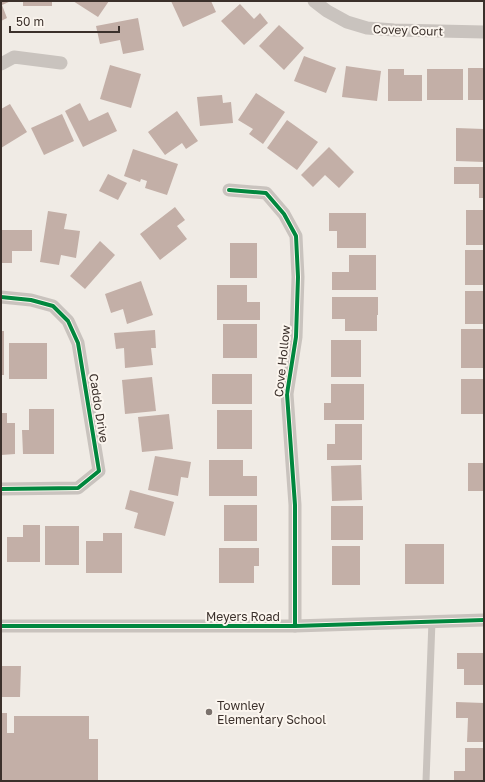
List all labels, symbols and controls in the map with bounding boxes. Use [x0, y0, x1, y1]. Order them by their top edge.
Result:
scale bar [10, 8, 119, 34]
text: 50 m [16, 14, 44, 29]
street label: Covey Court [373, 21, 444, 39]
street label: Cove Hollow [271, 324, 293, 398]
street label: Caddo Drive [86, 372, 112, 444]
street label: Meyers Road [206, 609, 280, 624]
place label: Townley Elementary School [217, 698, 326, 727]
marker: Townley Elementary School [204, 707, 214, 717]

